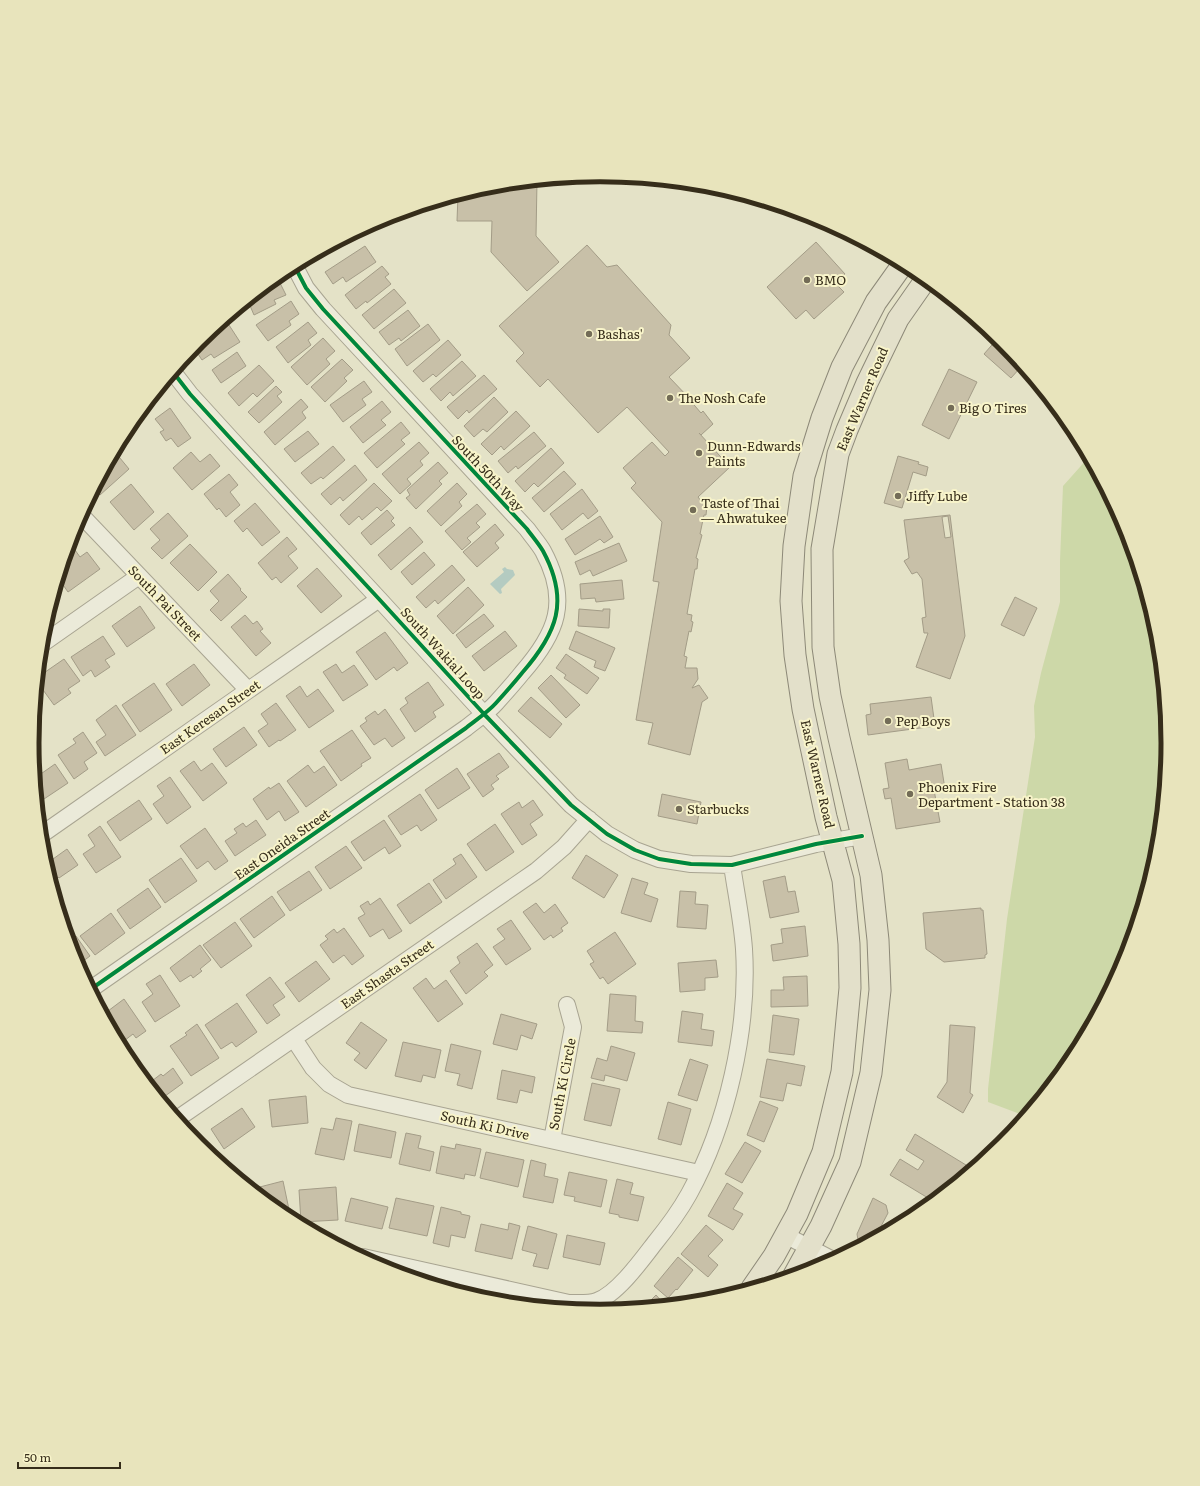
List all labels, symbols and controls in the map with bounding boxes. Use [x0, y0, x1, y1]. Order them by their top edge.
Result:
place label: BMO [815, 270, 846, 289]
marker: BMO [802, 275, 812, 285]
place label: Bashas' [597, 324, 643, 343]
marker: Bashas' [584, 329, 594, 339]
street label: East Warner Road [831, 344, 892, 454]
place label: The Nosh Cafe [678, 388, 766, 407]
marker: The Nosh Cafe [665, 393, 675, 403]
place label: Big O Tires [959, 398, 1027, 417]
marker: Big O Tires [946, 403, 956, 413]
street label: South 50th Way [448, 430, 529, 515]
place label: Dunn-Edwards Paints [707, 436, 801, 470]
marker: Dunn-Edwards Paints [694, 448, 704, 458]
place label: Jiffy Lube [906, 486, 968, 505]
marker: Jiffy Lube [893, 491, 903, 501]
place label: Taste of Thai — Ahwatukee [701, 493, 787, 527]
marker: Taste of Thai — Ahwatukee [688, 505, 698, 515]
street label: South Pai Street [124, 561, 207, 645]
street label: South Wakial Loop [397, 602, 490, 703]
street label: East Keresan Street [156, 674, 264, 758]
place label: Pep Boys [896, 711, 950, 730]
marker: Pep Boys [883, 716, 893, 726]
street label: East Warner Road [797, 718, 840, 830]
place label: Phoenix Fire Department - Station 38 [918, 777, 1065, 811]
marker: Phoenix Fire Department - Station 38 [905, 789, 915, 799]
place label: Starbucks [687, 799, 749, 818]
street label: East Oneida Street [230, 803, 334, 884]
marker: Starbucks [674, 804, 684, 814]
street label: East Shasta Street [336, 934, 438, 1013]
street label: South Ki Circle [543, 1036, 580, 1131]
street label: South Ki Drive [439, 1105, 532, 1144]
scale bar [18, 1444, 120, 1470]
text: 50 m [24, 1448, 51, 1466]

